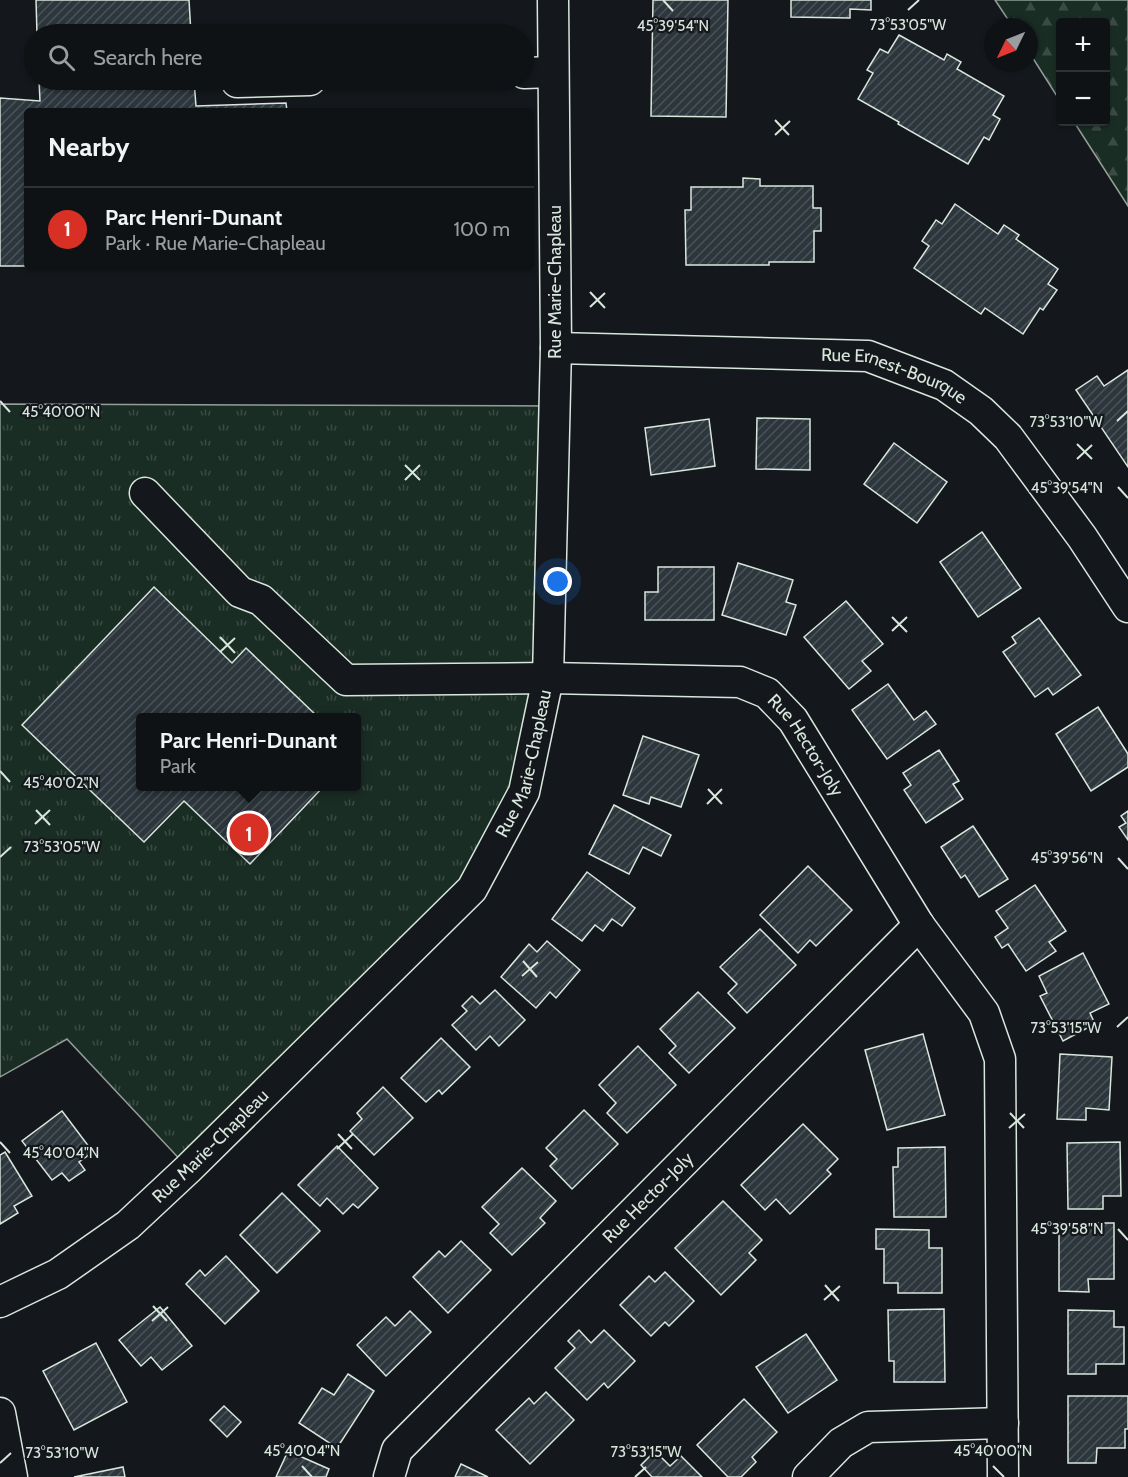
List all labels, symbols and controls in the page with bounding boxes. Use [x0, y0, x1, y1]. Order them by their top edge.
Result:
text: 73°53'05"W [870, 16, 947, 34]
text: 45°39'54"N [637, 17, 709, 35]
north arrow [984, 18, 1038, 72]
map controls [1056, 18, 1110, 126]
button: + [1056, 18, 1110, 72]
search box [24, 24, 534, 90]
icon: search [45, 41, 78, 74]
text: Search here [93, 44, 202, 71]
button: − [1056, 72, 1110, 126]
text: Nearby [48, 131, 129, 163]
text: Parc Henri-Dunant [105, 204, 282, 231]
street label: Rue Marie-Chapleau [544, 205, 566, 359]
text: 1 [64, 217, 71, 241]
text: 100 m [454, 217, 510, 241]
text: Park · Rue Marie-Chapleau [105, 231, 326, 255]
street label: Rue Ernest-Bourque [821, 344, 971, 409]
text: 45°40'00"N [22, 403, 100, 421]
text: 73°53'10"W [1029, 413, 1103, 431]
text: 45°39'54"N [1031, 479, 1103, 497]
your location [543, 567, 572, 596]
street label: Rue Marie-Chapleau [491, 688, 556, 841]
street label: Rue Hector-Joly [763, 689, 848, 800]
popup [136, 713, 361, 791]
text: Parc Henri-Dunant [160, 727, 337, 754]
text: Park [160, 754, 196, 778]
text: 45°40'02"N [23, 774, 99, 792]
pin: 1 [230, 810, 268, 856]
text: 73°53'05"W [24, 838, 101, 856]
text: 45°39'56"N [1031, 849, 1103, 867]
text: 73°53'15"W [1031, 1019, 1102, 1037]
street label: Rue Marie-Chapleau [148, 1085, 273, 1208]
text: 45°40'04"N [23, 1144, 99, 1162]
street label: Rue Hector-Joly [598, 1148, 698, 1248]
text: 45°39'58"N [1031, 1220, 1103, 1238]
text: 45°40'04"N [264, 1442, 340, 1460]
text: 45°40'00"N [954, 1442, 1032, 1460]
text: 73°53'15"W [611, 1443, 682, 1461]
text: 73°53'10"W [25, 1444, 99, 1462]

